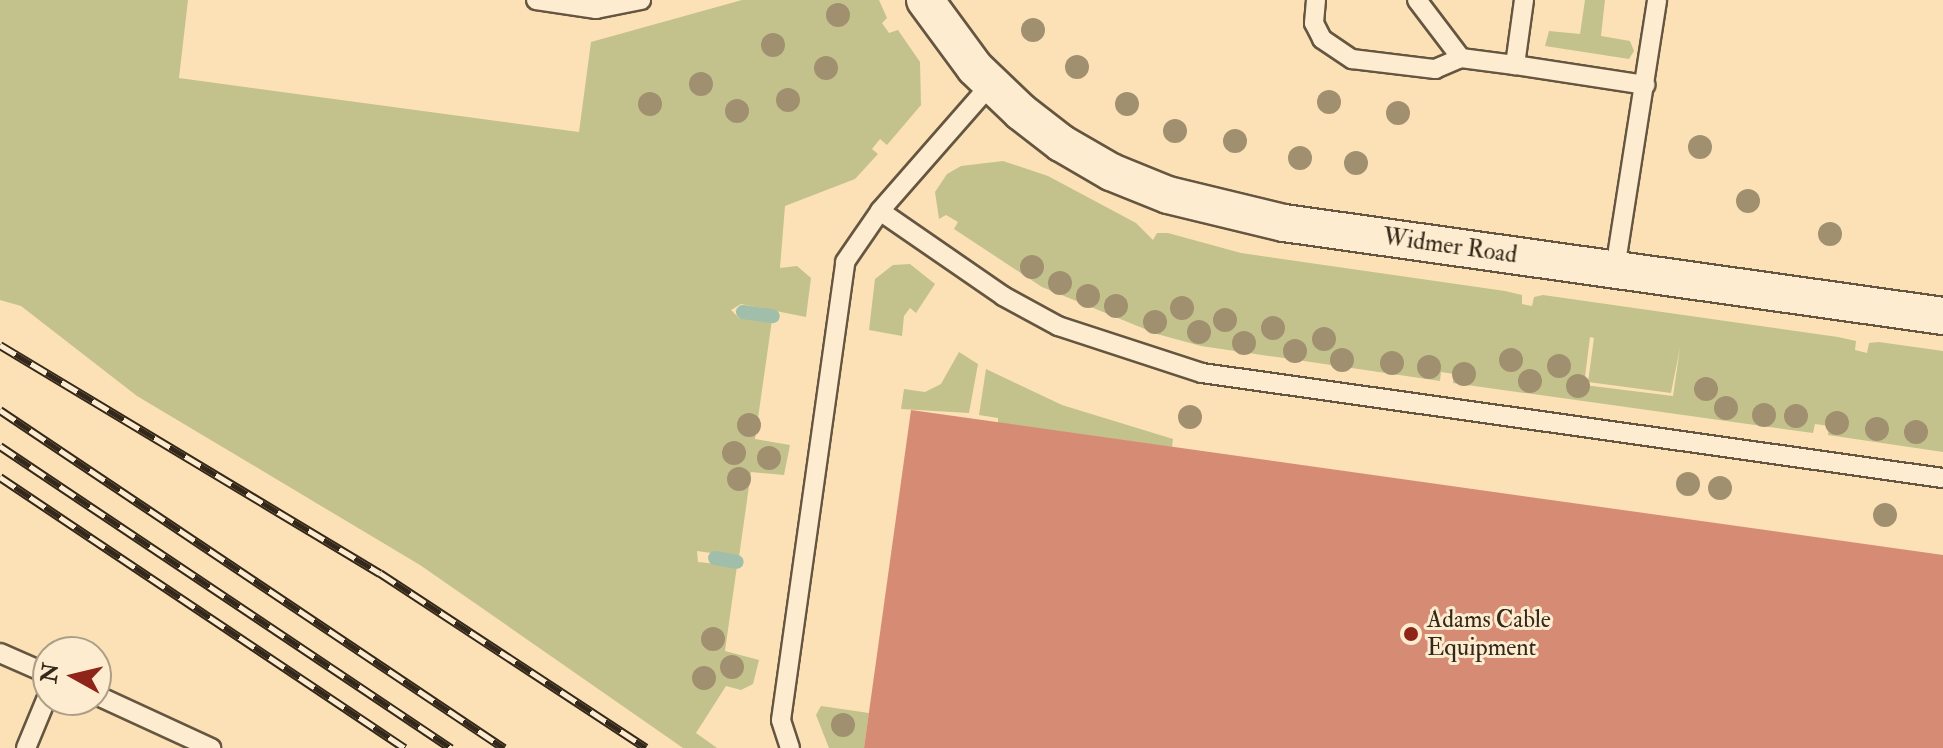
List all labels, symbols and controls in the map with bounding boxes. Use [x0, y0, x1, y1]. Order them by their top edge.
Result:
street label: Widmer Road [1381, 222, 1519, 270]
place label: Adams Cable Equipment [1427, 606, 1551, 662]
marker: Adams Cable Equipment [1402, 625, 1420, 643]
north arrow [32, 636, 112, 716]
text: N [35, 661, 65, 685]

